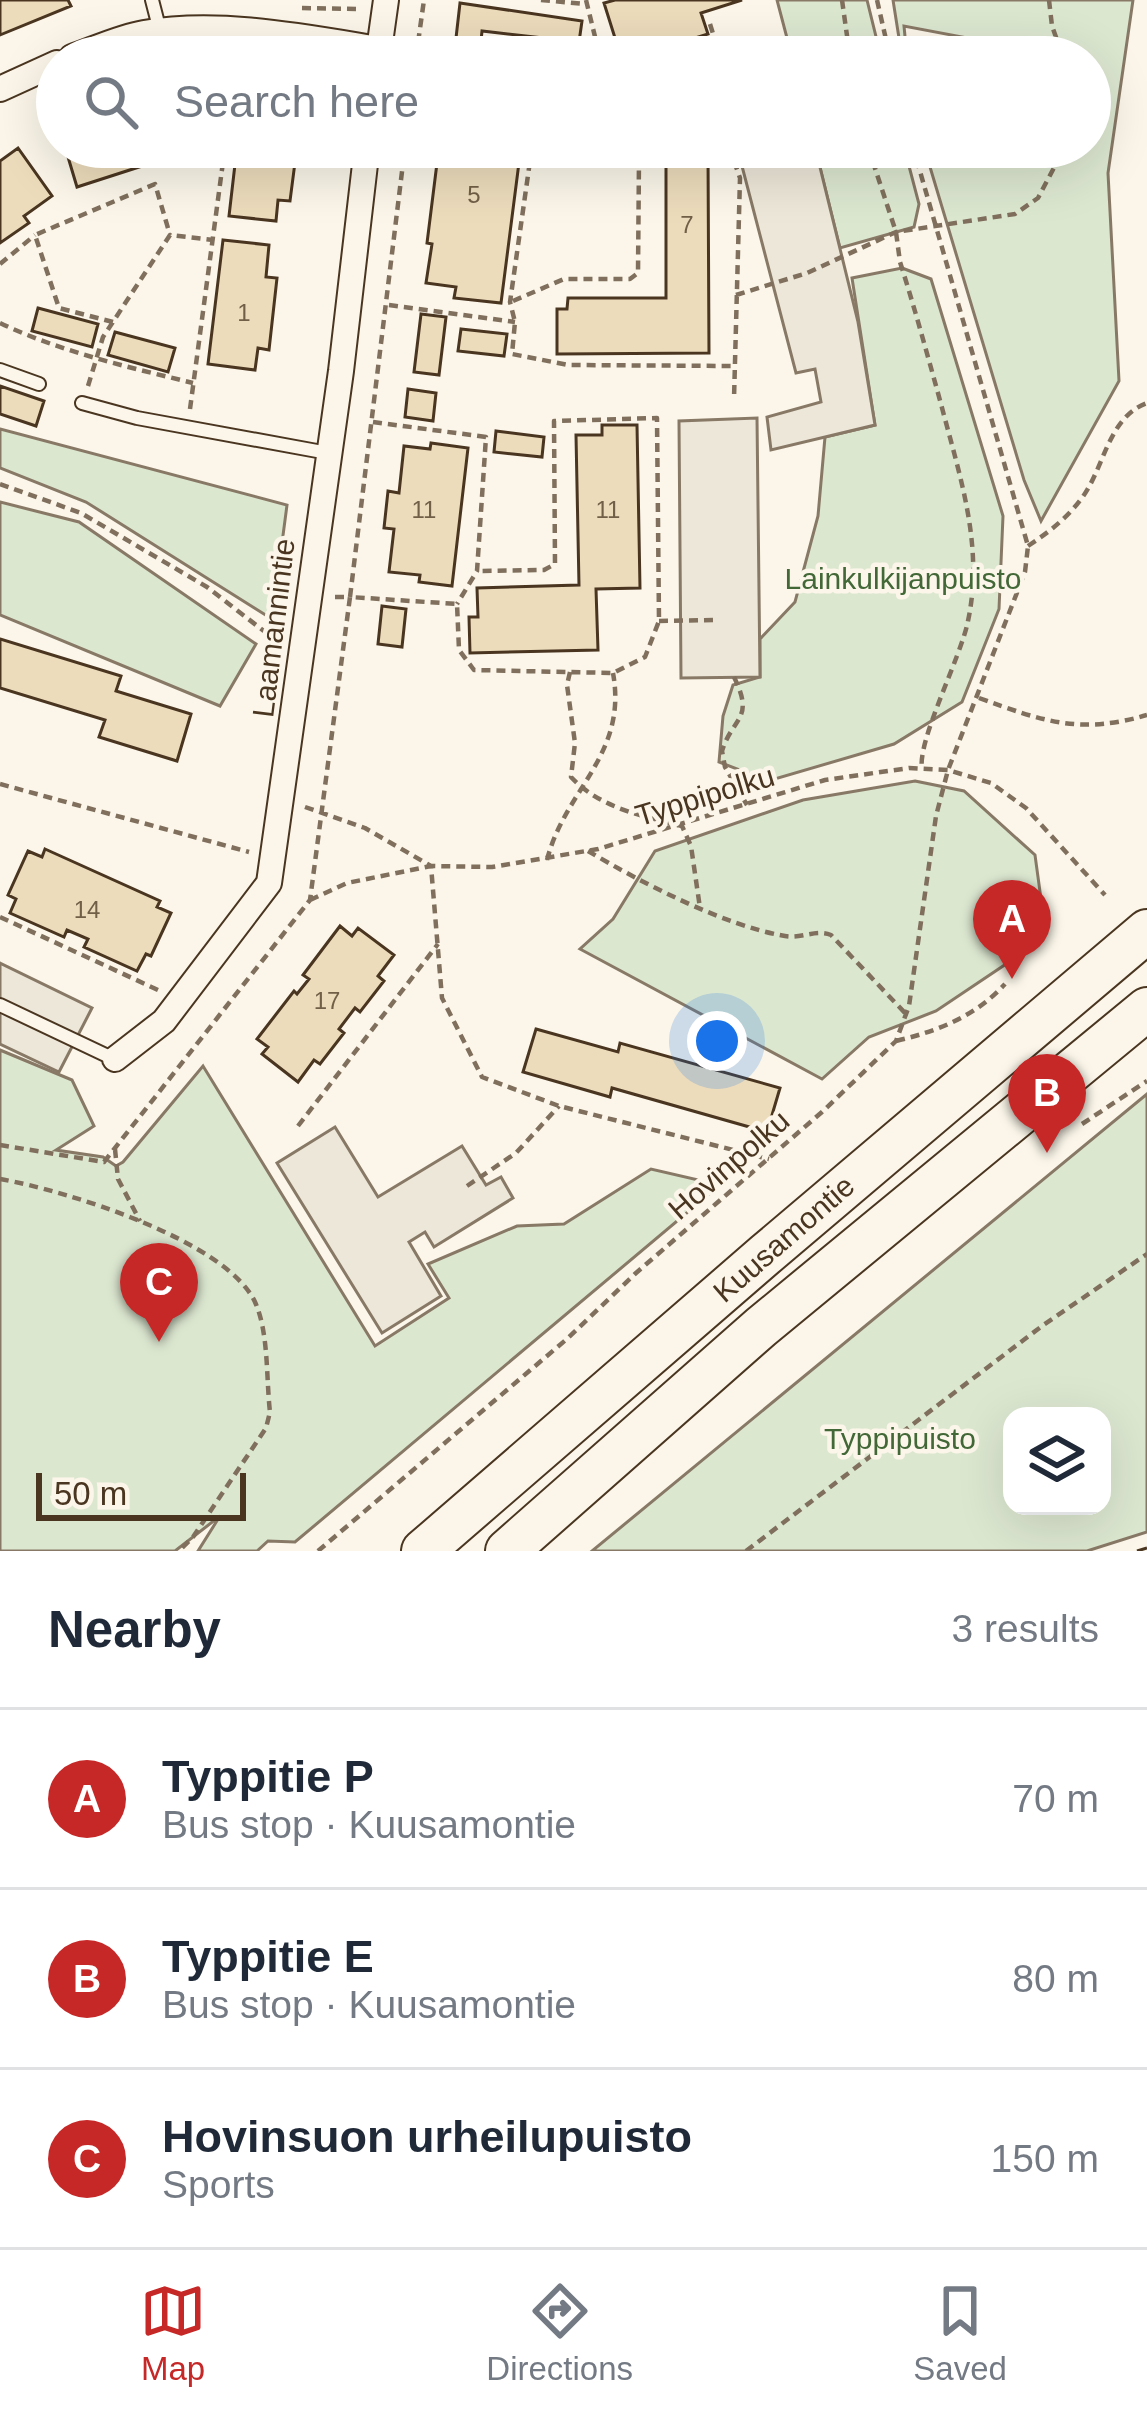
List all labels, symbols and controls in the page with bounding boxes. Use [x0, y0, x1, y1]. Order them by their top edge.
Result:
search box [36, 36, 1111, 168]
icon: search [78, 69, 144, 135]
text: Search here [174, 76, 419, 127]
house number: 5 [467, 181, 481, 208]
house number: 7 [680, 211, 694, 238]
house number: 1 [237, 299, 251, 326]
house number: 11 [412, 496, 436, 523]
house number: 11 [596, 496, 620, 523]
street label: Laamannintie [246, 537, 301, 719]
park label: Lainkulkijanpuisto [785, 562, 1021, 595]
street label: Typpipolku [631, 759, 778, 832]
pin: A [973, 880, 1051, 979]
house number: 14 [74, 896, 100, 923]
house number: 17 [314, 987, 340, 1014]
your location [687, 1011, 747, 1071]
pin: B [1008, 1054, 1086, 1153]
street label: Hovinpolku [662, 1103, 796, 1226]
street label: Kuusamontie [707, 1169, 861, 1309]
pin: C [120, 1243, 198, 1342]
map controls [1003, 1407, 1111, 1515]
button: layers [1003, 1407, 1111, 1515]
park label: Typpipuisto [824, 1422, 976, 1455]
scale bar [36, 1467, 246, 1520]
text: 50 m [54, 1475, 127, 1512]
text: Nearby [48, 1601, 221, 1658]
text: 3 results [952, 1607, 1099, 1650]
text: Typpitie P [162, 1751, 374, 1802]
text: A [73, 1777, 101, 1820]
text: 70 m [1012, 1777, 1099, 1820]
text: Bus stop · Kuusamontie [162, 1803, 576, 1846]
text: Typpitie E [162, 1931, 374, 1982]
text: B [73, 1957, 101, 2000]
text: 80 m [1012, 1957, 1099, 2000]
text: Bus stop · Kuusamontie [162, 1983, 576, 2026]
text: Hovinsuon urheilupuisto [162, 2111, 692, 2162]
text: C [73, 2137, 101, 2180]
text: 150 m [991, 2137, 1099, 2180]
text: Sports [162, 2163, 275, 2206]
tab: Map [140, 2278, 206, 2388]
tab: Directions [486, 2278, 633, 2388]
tab: Saved [913, 2278, 1007, 2388]

